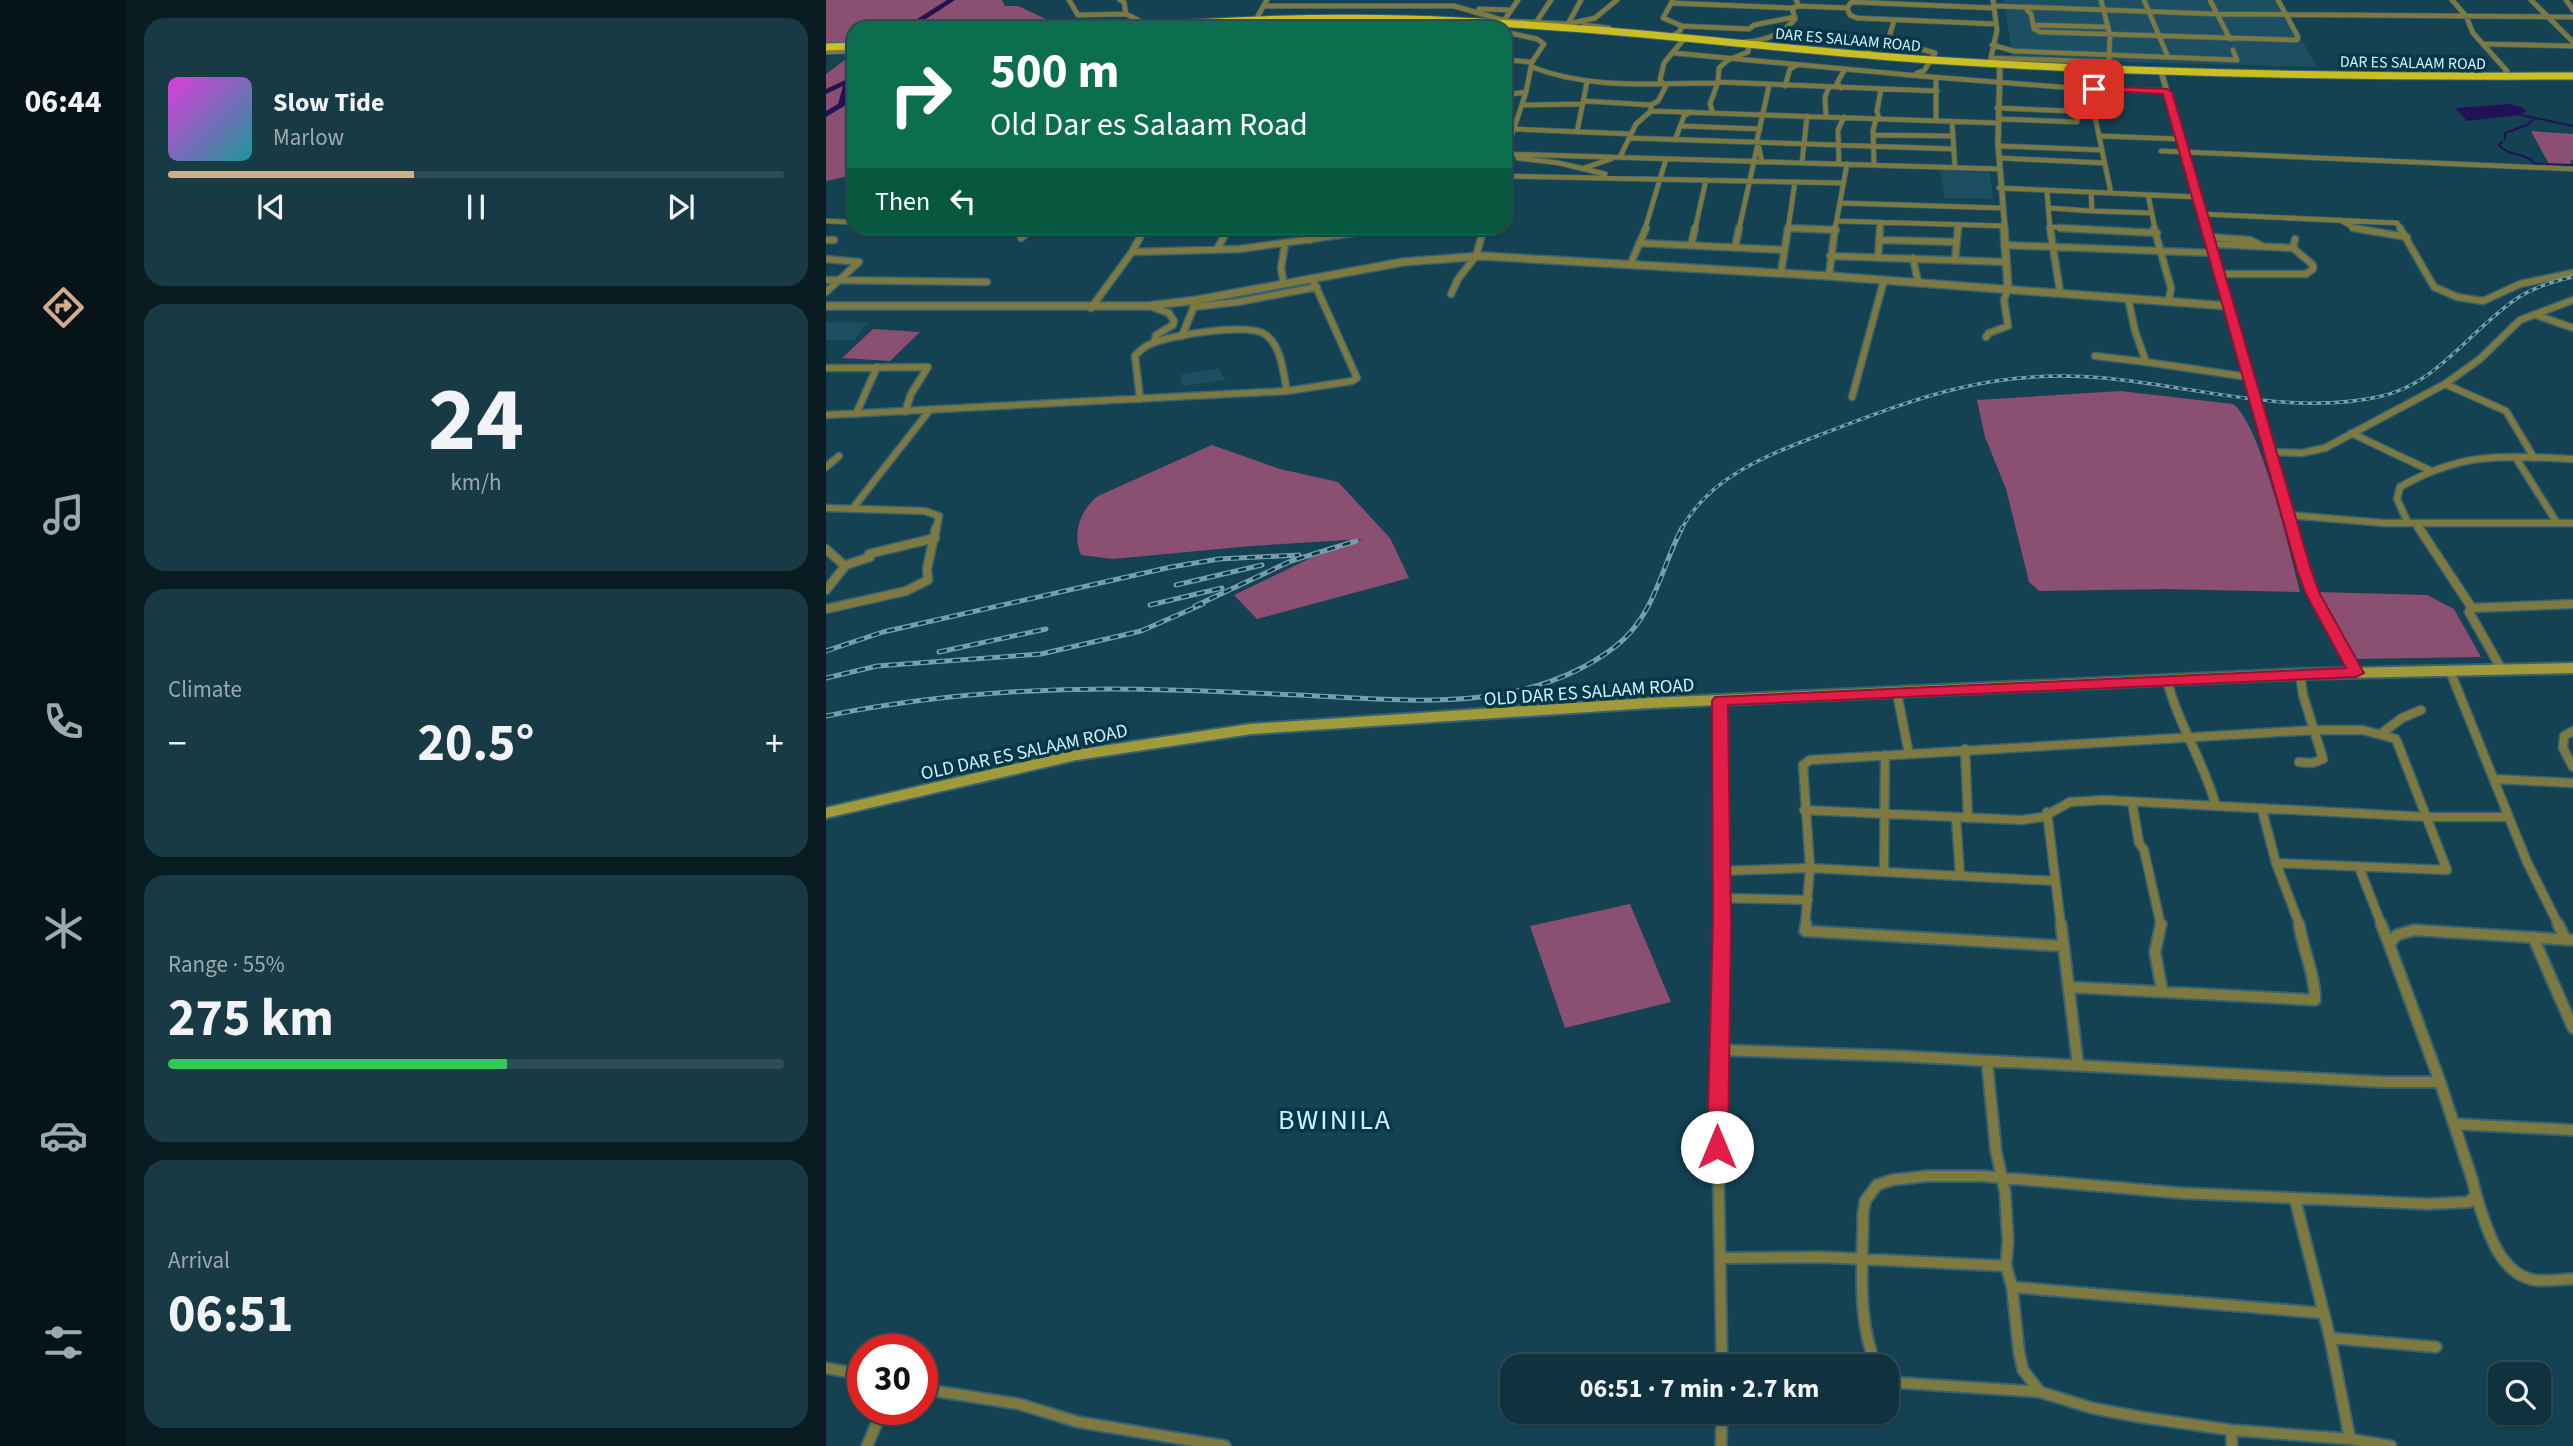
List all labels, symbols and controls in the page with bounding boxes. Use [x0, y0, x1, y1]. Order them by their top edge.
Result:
street label: DAR ES SALAAM ROAD [1774, 23, 1922, 57]
text: 500 m [990, 37, 1119, 107]
icon: right [875, 49, 966, 140]
street label: DAR ES SALAAM ROAD [2340, 51, 2486, 75]
pin [2064, 59, 2124, 119]
icon: arrive [2075, 70, 2113, 108]
text: 06:44 [24, 79, 102, 125]
text: Slow Tide [273, 84, 384, 121]
text: Old Dar es Salaam Road [990, 102, 1308, 148]
text: Marlow [273, 121, 344, 154]
icon: left [944, 182, 982, 220]
text: Then [875, 183, 930, 220]
icon: previous [252, 188, 290, 226]
icon: pause [457, 188, 495, 226]
icon: next [662, 188, 700, 226]
icon: directions [39, 283, 88, 332]
text: 24 [428, 356, 524, 485]
text: km/h [450, 466, 502, 499]
icon: music [39, 490, 88, 539]
street label: OLD DAR ES SALAAM ROAD [1483, 672, 1695, 713]
text: Climate [168, 673, 242, 706]
icon: phone [39, 697, 88, 746]
text: 20.5° [418, 707, 534, 781]
text: − [168, 717, 187, 771]
text: + [765, 717, 784, 771]
street label: OLD DAR ES SALAAM ROAD [918, 717, 1130, 788]
icon: climate [39, 904, 88, 953]
text: Range · 55% [168, 948, 285, 981]
text: 275 km [168, 982, 334, 1056]
district label: BWINILA [1278, 1100, 1392, 1140]
position arrow [1680, 1110, 1754, 1184]
icon: car [39, 1111, 88, 1160]
text: Arrival [168, 1244, 230, 1277]
text: 06:51 [168, 1278, 293, 1352]
icon: filters [39, 1318, 88, 1367]
speed limit sign: 30 [847, 1334, 938, 1425]
map controls [2488, 1362, 2551, 1425]
button: search [2488, 1362, 2551, 1425]
text: 06:51 · 7 min · 2.7 km [1580, 1370, 1819, 1407]

